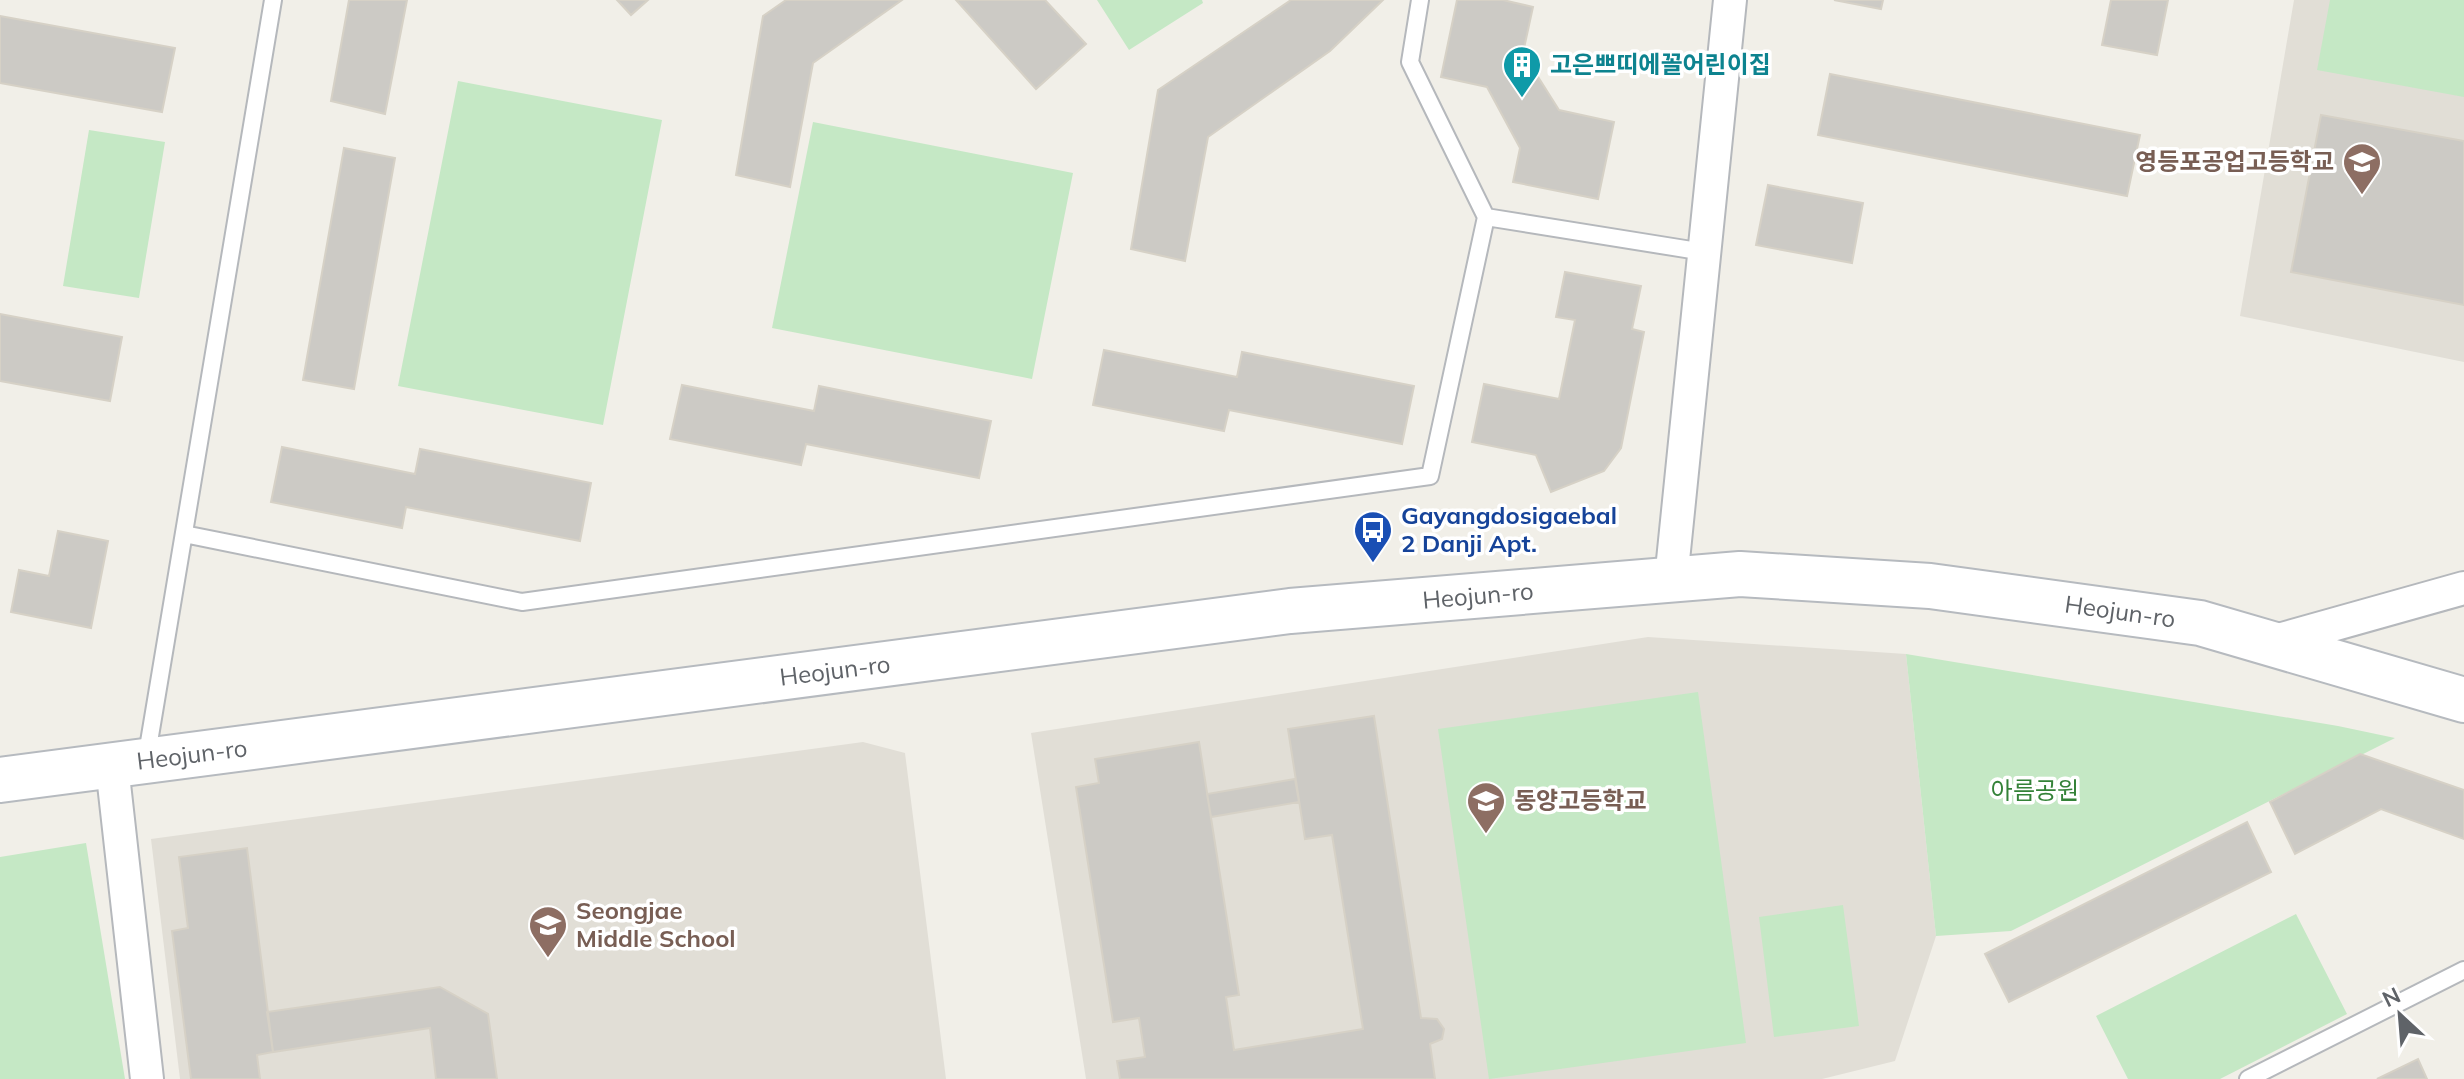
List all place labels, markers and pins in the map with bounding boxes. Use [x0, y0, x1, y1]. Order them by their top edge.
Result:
building icon: 고은쁘띠에꼴어린이집 [1501, 44, 1543, 99]
place label: 고은쁘띠에꼴어린이집 [1550, 49, 1771, 79]
school or university icon: 영등포공업고등학교 [2341, 141, 2383, 196]
place label: 영등포공업고등학교 [2135, 146, 2334, 176]
place label: Gayangdosigaebal 2 Danji Apt. [1401, 500, 1617, 558]
bus stop icon: Gayangdosigaebal 2 Danji Apt. [1352, 509, 1394, 564]
school or university icon: 동양고등학교 [1465, 780, 1507, 835]
place label: 동양고등학교 [1514, 785, 1646, 815]
place label: Seongjae Middle School [576, 895, 736, 953]
school or university icon: Seongjae Middle School [527, 904, 569, 959]

